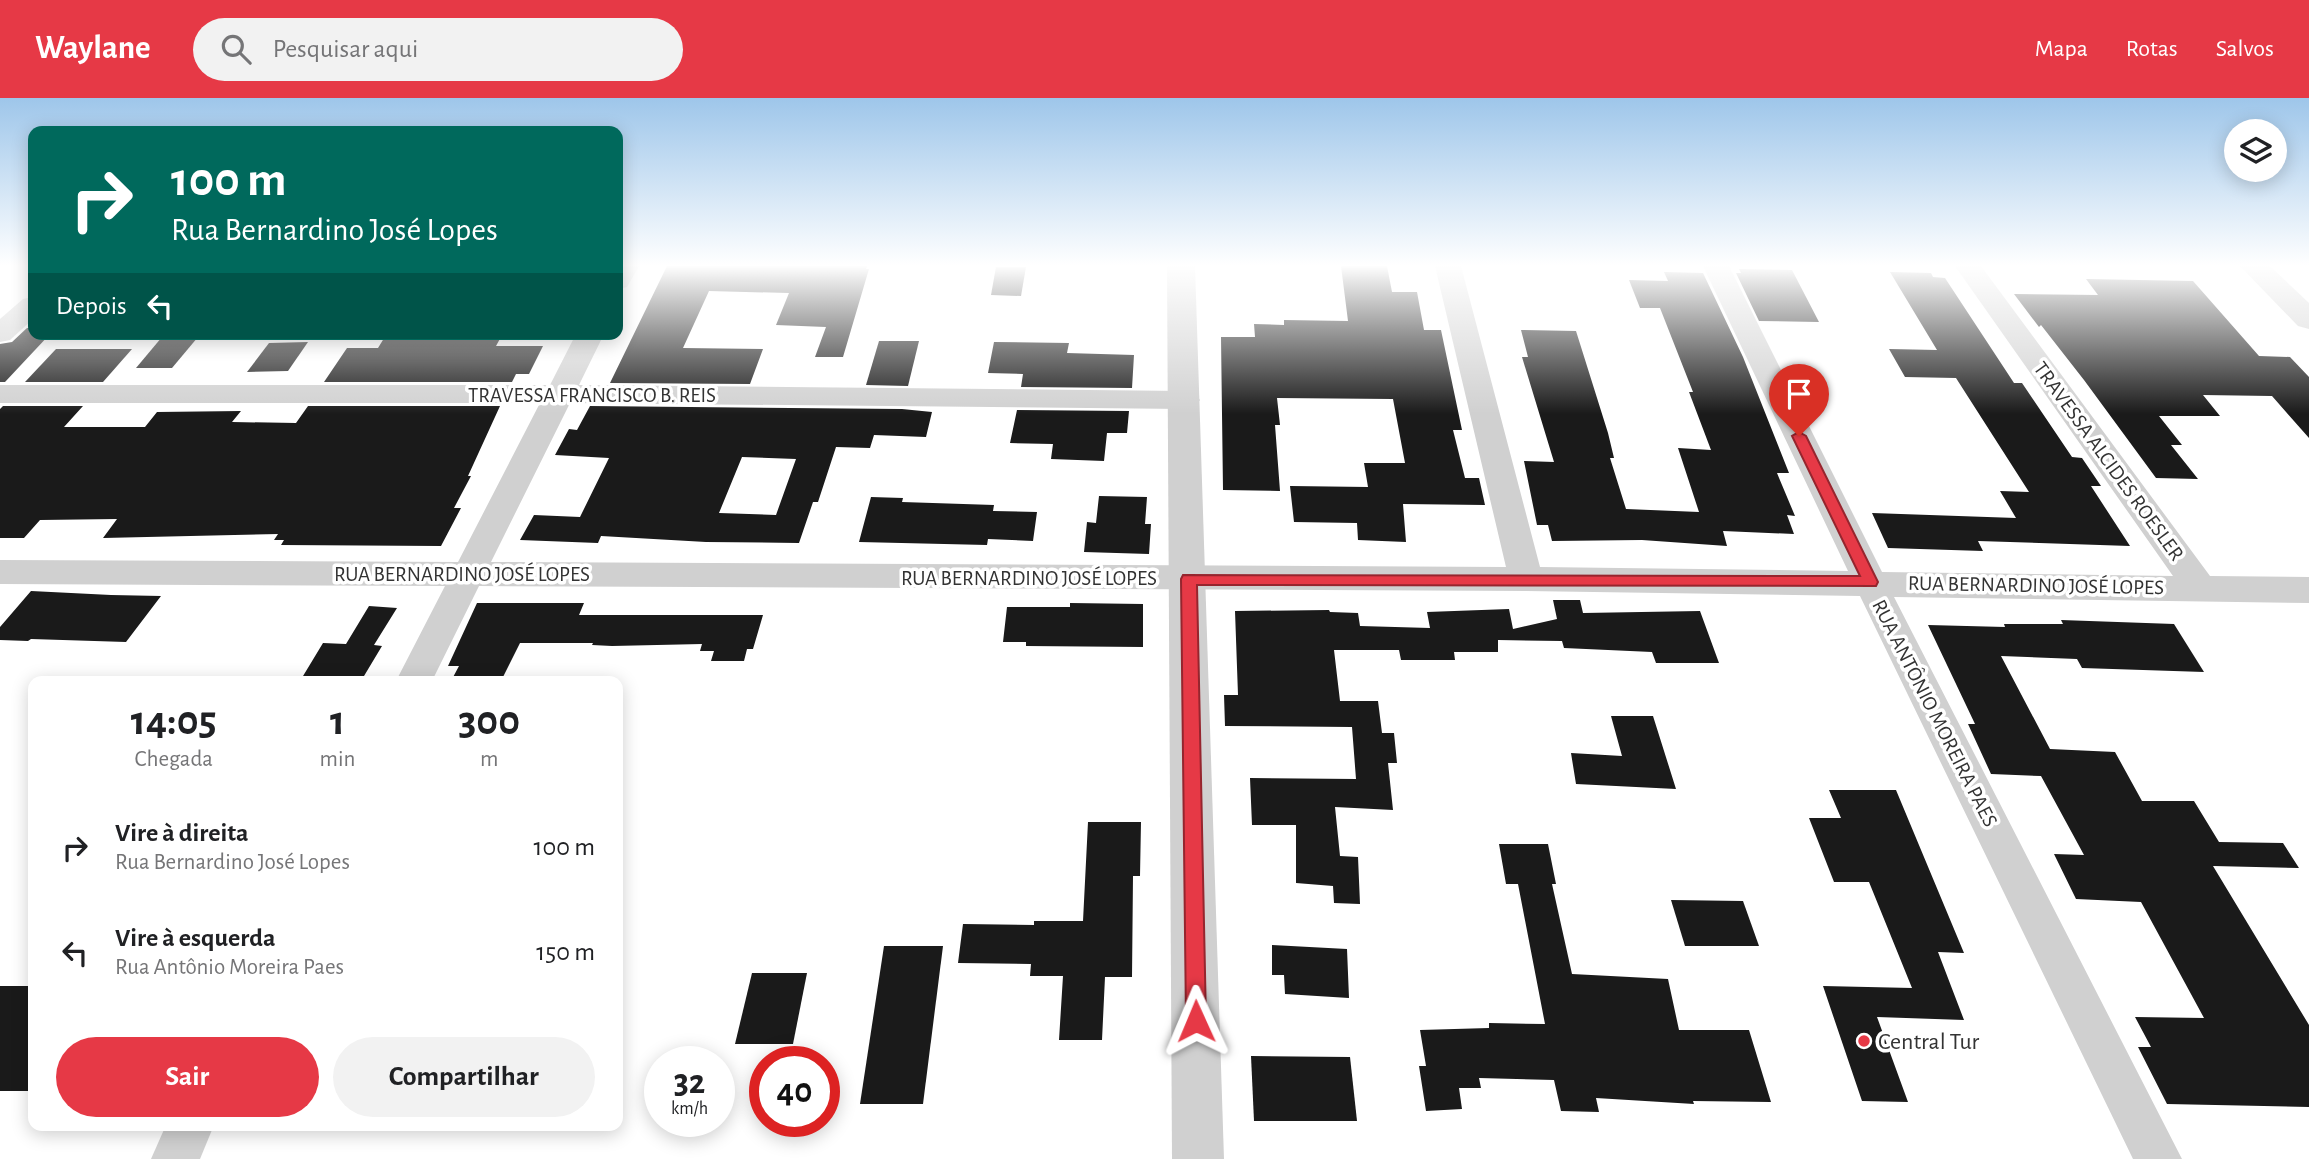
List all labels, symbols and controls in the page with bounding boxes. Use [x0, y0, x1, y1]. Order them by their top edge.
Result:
search box [193, 18, 683, 81]
icon: search [217, 30, 255, 68]
text: Waylane [35, 32, 151, 65]
text: Pesquisar aqui [273, 36, 418, 62]
text: Mapa [2035, 37, 2088, 61]
text: Rotas [2126, 37, 2178, 61]
text: Salvos [2216, 37, 2274, 61]
map controls [2224, 119, 2287, 182]
button: layers [2224, 119, 2287, 182]
icon: right [56, 154, 147, 245]
text: 100 m [171, 156, 287, 205]
text: Rua Bernardino José Lopes [171, 214, 498, 246]
icon: left [141, 287, 179, 325]
text: Depois [56, 293, 127, 319]
street label: TRAVESSA ALCIDES ROESLER [2030, 358, 2188, 565]
pin [1769, 364, 1829, 436]
icon: arrive [1780, 375, 1818, 413]
street label: TRAVESSA FRANCISCO B. REIS [468, 385, 716, 406]
street label: RUA BERNARDINO JOSÉ LOPES [334, 562, 590, 585]
street label: RUA BERNARDINO JOSÉ LOPES [901, 566, 1157, 589]
street label: RUA BERNARDINO JOSÉ LOPES [1908, 571, 2164, 598]
street label: RUA ANTÔNIO MOREIRA PAES [1868, 595, 2003, 830]
text: 14:05 [131, 700, 217, 742]
text: 1 [330, 700, 345, 742]
text: 300 [458, 700, 520, 742]
text: Chegada [135, 748, 213, 771]
text: min [320, 748, 355, 771]
text: m [480, 748, 498, 771]
text: Vire à direita [115, 820, 249, 846]
icon: right [56, 829, 94, 867]
text: 100 m [534, 834, 595, 860]
text: Rua Bernardino José Lopes [115, 851, 350, 874]
text: Vire à esquerda [115, 925, 276, 951]
icon: left [56, 934, 94, 972]
text: 150 m [536, 939, 595, 965]
text: Rua Antônio Moreira Paes [115, 956, 344, 979]
position arrow [1159, 984, 1233, 1058]
place label: Central Tur [1878, 1030, 1980, 1054]
marker: Central Tur [1856, 1033, 1872, 1049]
button: Sair [56, 1037, 319, 1117]
button: Compartilhar [333, 1037, 595, 1117]
speed limit sign: 40 [749, 1046, 840, 1137]
text: 32 [674, 1065, 705, 1100]
text: km/h [671, 1100, 708, 1118]

